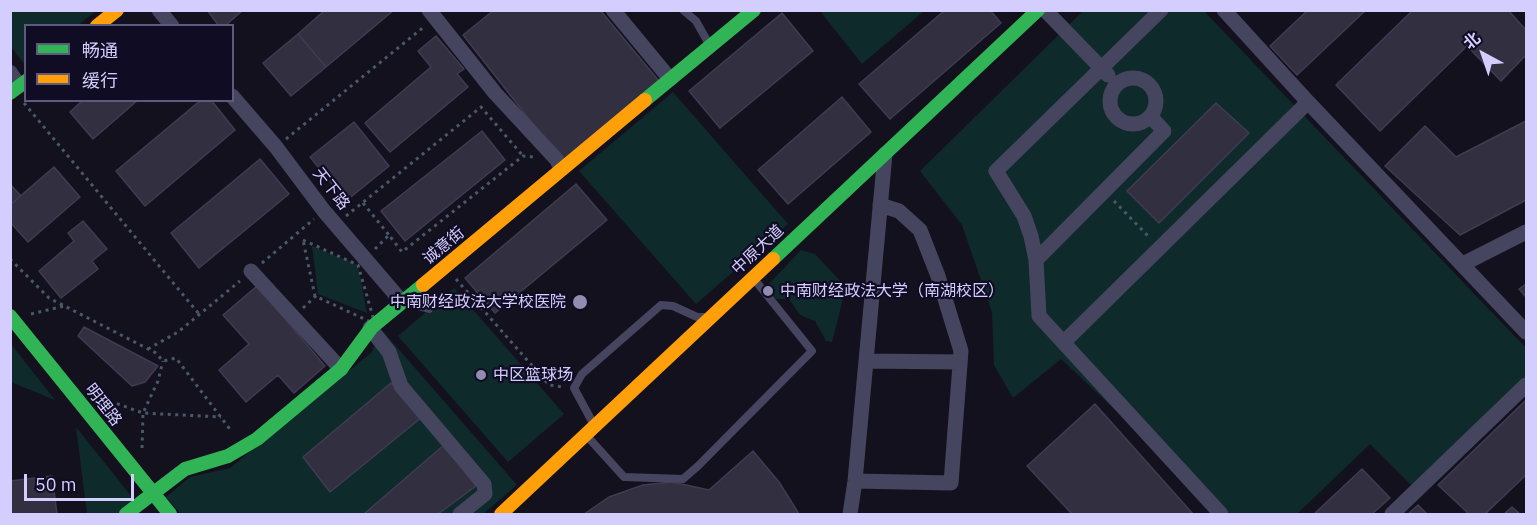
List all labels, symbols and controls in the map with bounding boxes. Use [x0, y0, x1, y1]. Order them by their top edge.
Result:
legend [24, 24, 234, 102]
north arrow [1453, 24, 1513, 84]
text: 北 [1459, 27, 1484, 53]
text: 畅通 [82, 39, 118, 62]
text: 缓行 [82, 69, 118, 92]
street label: 天下路 [309, 164, 353, 214]
street label: 中原大道 [728, 221, 788, 279]
street label: 诚意街 [419, 223, 469, 269]
place label: 中南财经政法大学（南湖校区） [780, 281, 1004, 301]
marker: 中南财经政法大学（南湖校区） [761, 284, 775, 298]
place label: 中南财经政法大学校医院 [390, 292, 566, 312]
marker: 中南财经政法大学校医院 [571, 293, 589, 311]
place label: 中区篮球场 [493, 365, 573, 385]
marker: 中区篮球场 [474, 368, 488, 382]
street label: 明理路 [81, 380, 125, 430]
scale bar [27, 462, 136, 500]
text: 50 m [35, 473, 77, 496]

